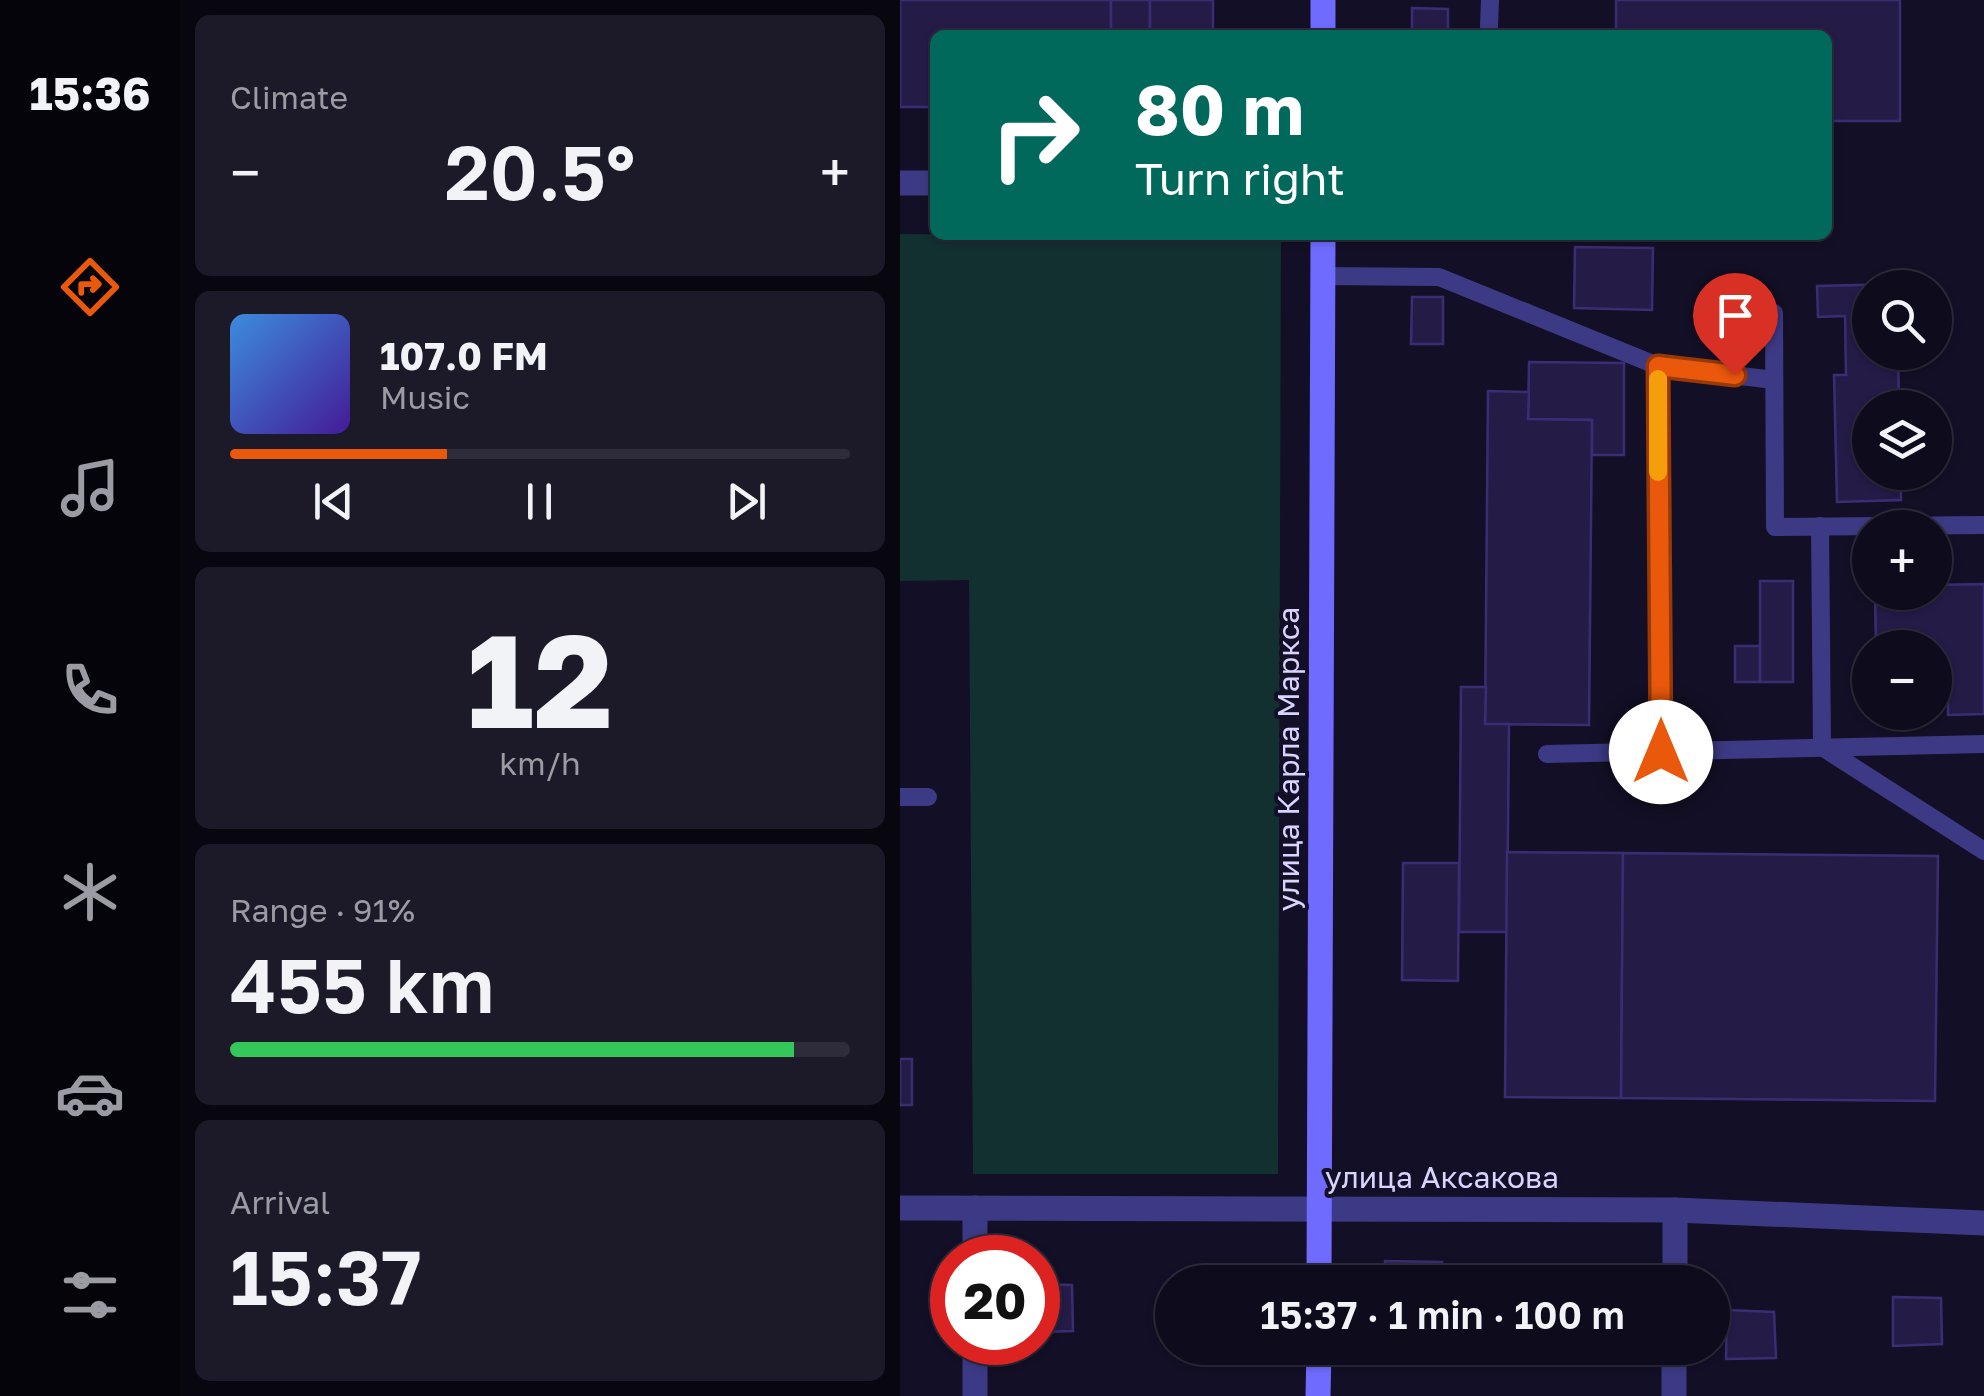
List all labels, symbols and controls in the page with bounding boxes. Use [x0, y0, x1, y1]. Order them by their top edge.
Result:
text: 15:36 [29, 66, 151, 120]
text: 80 m [1135, 66, 1304, 150]
icon: right [970, 70, 1100, 200]
text: Climate [230, 78, 348, 116]
text: 20.5° [445, 126, 635, 217]
text: − [230, 139, 260, 205]
text: + [820, 139, 850, 205]
text: Turn right [1135, 151, 1345, 205]
icon: directions [55, 252, 125, 322]
map controls [1852, 270, 1952, 730]
button: search [1852, 270, 1952, 370]
pin [1693, 273, 1778, 376]
icon: arrive [1708, 288, 1763, 343]
text: 107.0 FM [380, 333, 548, 378]
text: Music [380, 378, 470, 416]
button: layers [1852, 390, 1952, 490]
icon: music [55, 453, 125, 523]
icon: previous [306, 474, 361, 529]
icon: pause [512, 474, 567, 529]
icon: next [719, 474, 774, 529]
button: + [1852, 510, 1952, 610]
text: 12 [467, 601, 613, 757]
street label: улица Карла Маркса [1270, 607, 1306, 911]
button: − [1852, 630, 1952, 730]
icon: phone [55, 655, 125, 725]
position arrow [1609, 700, 1713, 804]
text: km/h [499, 744, 581, 782]
icon: climate [55, 857, 125, 927]
text: Range · 91% [230, 891, 415, 929]
text: 455 km [230, 939, 494, 1030]
icon: car [55, 1058, 125, 1128]
street label: улица Аксакова [1325, 1159, 1559, 1195]
text: Arrival [230, 1183, 330, 1221]
text: 15:37 [230, 1231, 422, 1322]
speed limit sign: 20 [930, 1235, 1060, 1365]
icon: filters [55, 1260, 125, 1330]
text: 15:37 · 1 min · 100 m [1260, 1292, 1625, 1337]

